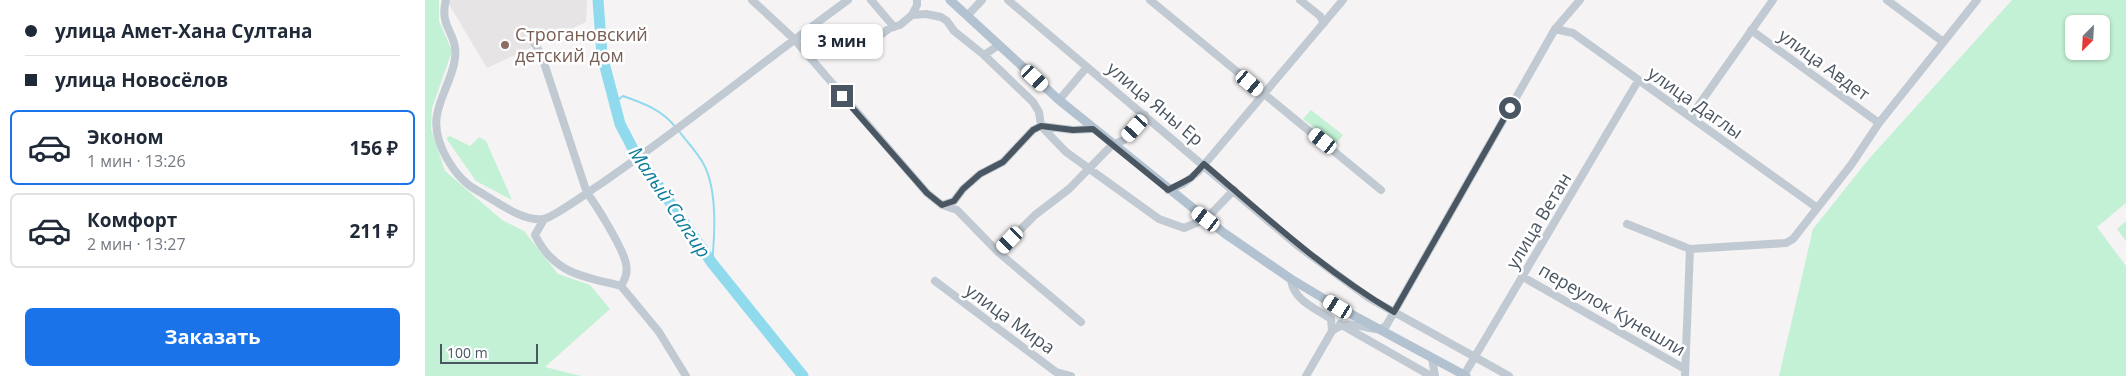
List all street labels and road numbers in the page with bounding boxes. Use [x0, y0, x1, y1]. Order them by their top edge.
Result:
street label: улица Авдет [1774, 23, 1875, 106]
street label: улица Яны Ер [1102, 56, 1209, 151]
street label: улица Даглы [1643, 61, 1748, 144]
street label: улица Ветан [1500, 168, 1576, 273]
street label: переулок Кунешли [1535, 257, 1690, 361]
street label: улица Мира [961, 278, 1060, 359]

